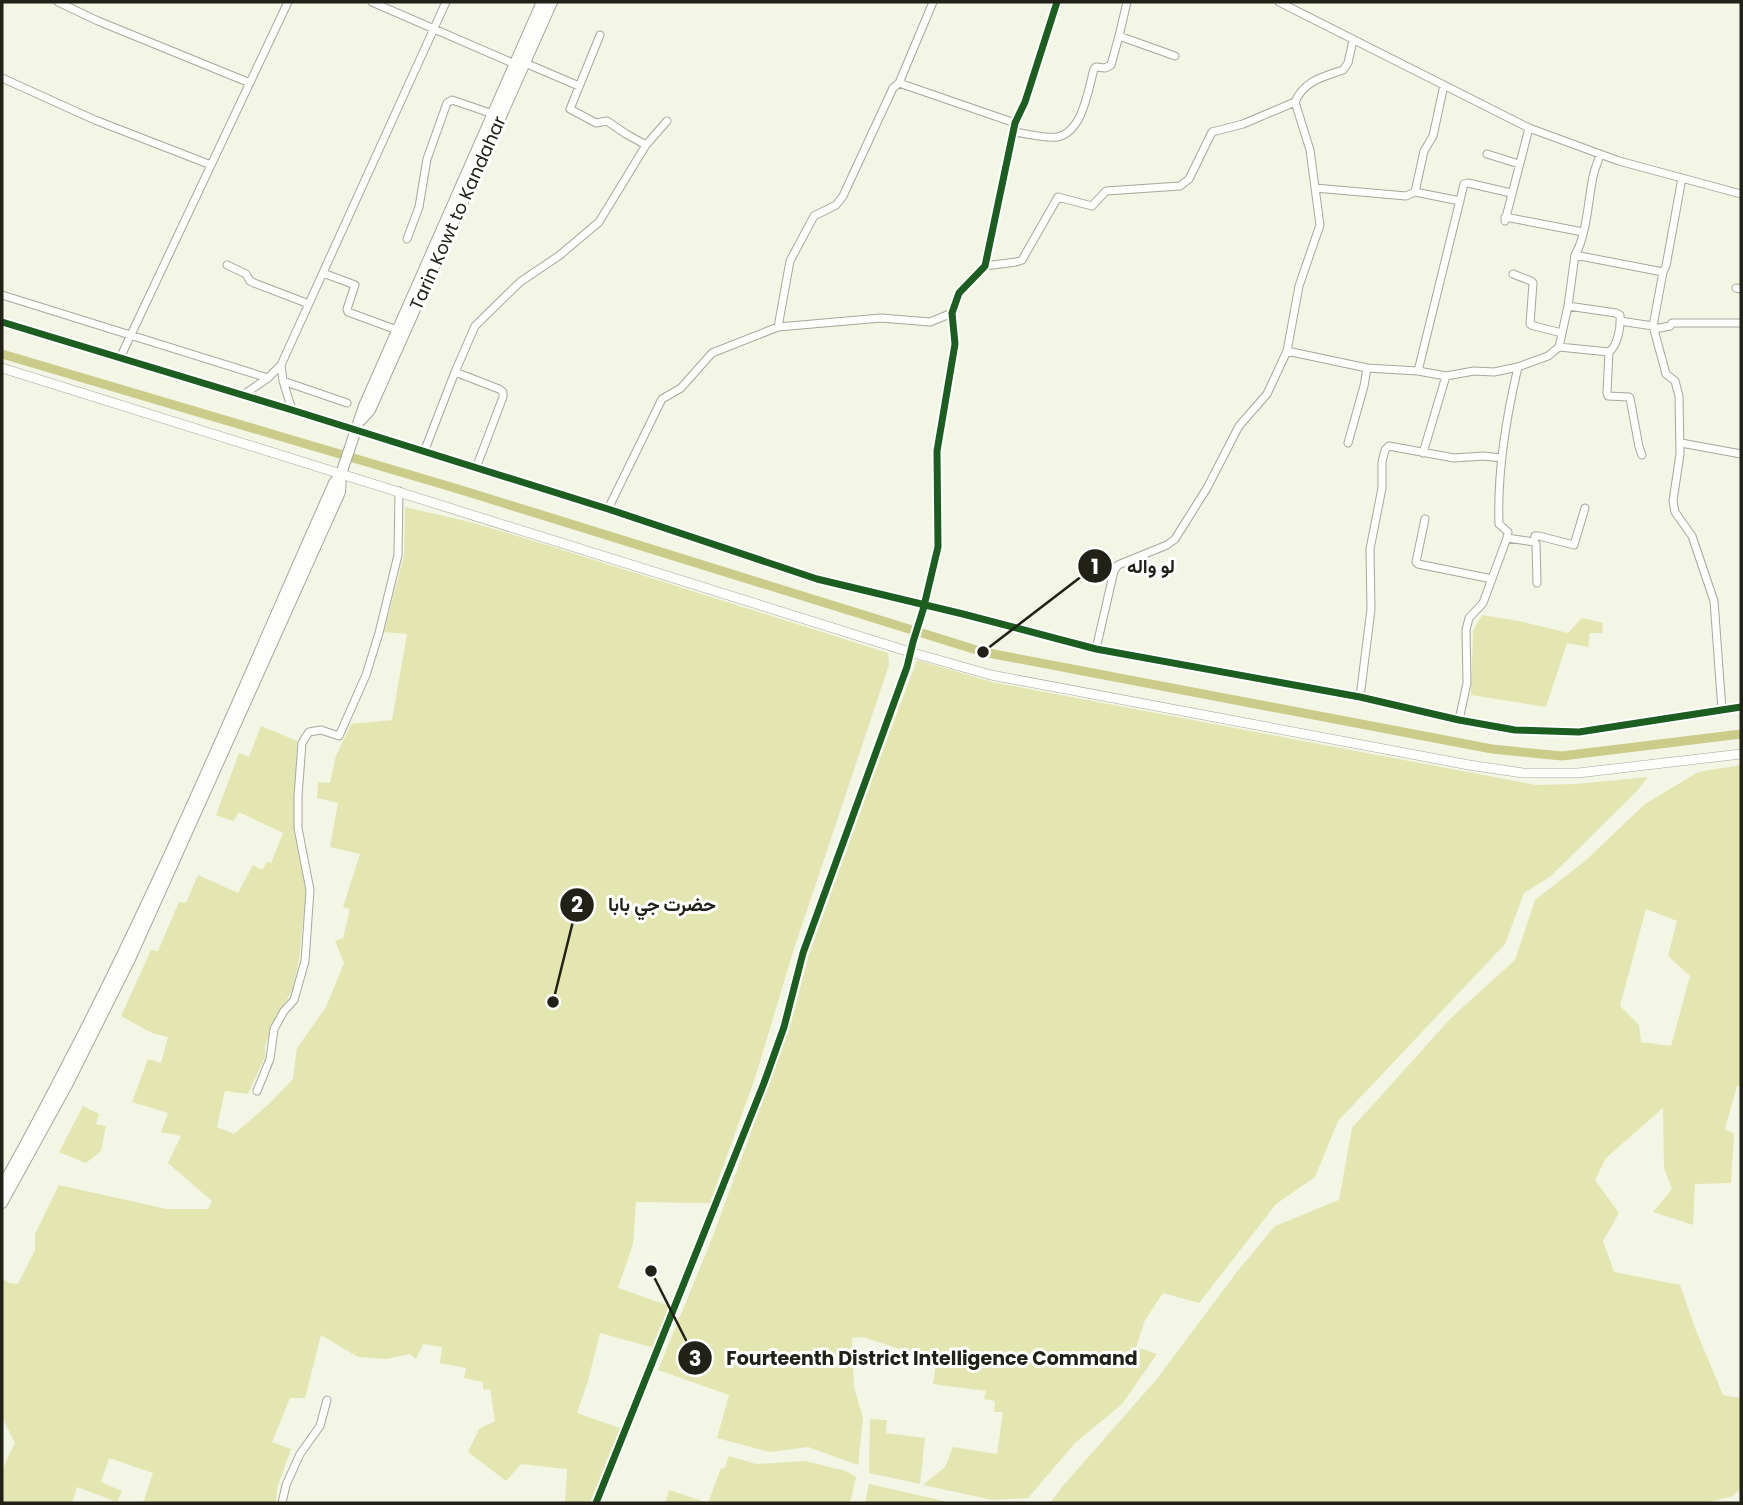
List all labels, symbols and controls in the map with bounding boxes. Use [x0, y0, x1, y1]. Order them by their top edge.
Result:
street label: Tarin Kowt to Kandahar [403, 112, 512, 314]
callout: لو واله [1078, 546, 1189, 586]
text: 1 [1091, 552, 1099, 581]
text: لو واله [1127, 553, 1175, 580]
callout: حضرت جي بابا [559, 885, 730, 925]
text: 2 [571, 890, 583, 919]
text: حضرت جي بابا [608, 891, 716, 921]
callout: Fourteenth District Intelligence Command [678, 1338, 1152, 1378]
text: 3 [689, 1344, 701, 1373]
text: Fourteenth District Intelligence Command [726, 1345, 1138, 1372]

